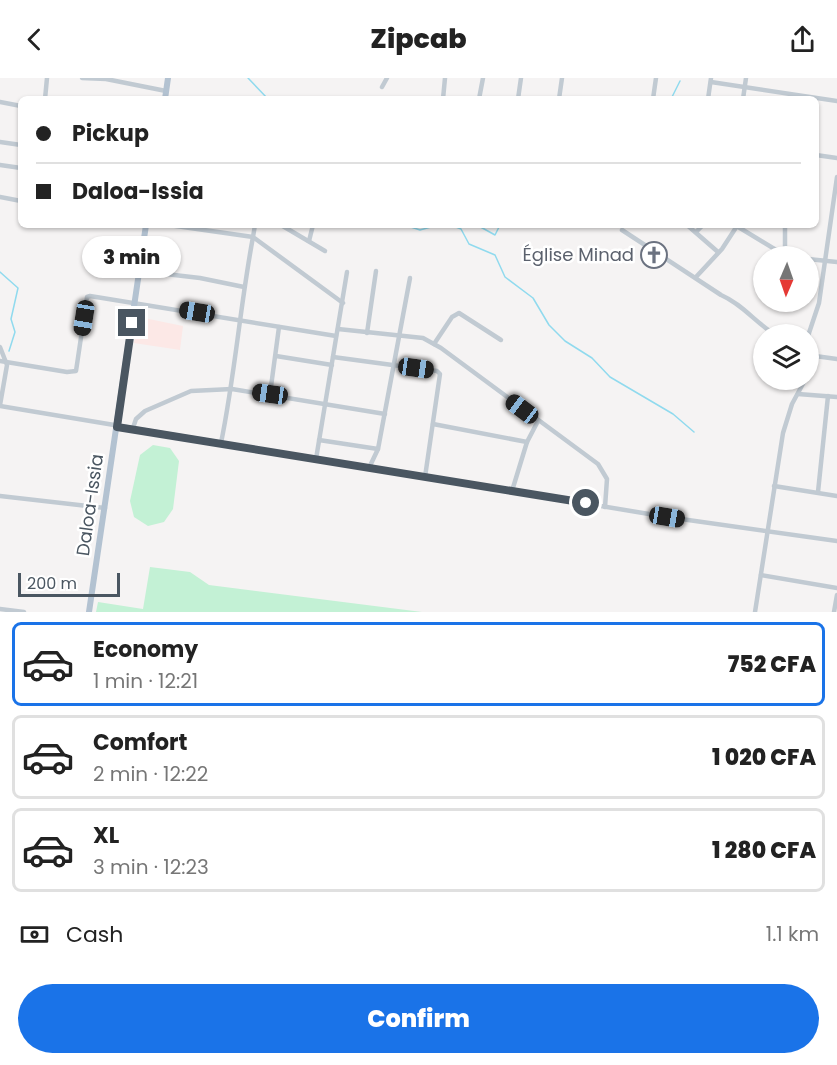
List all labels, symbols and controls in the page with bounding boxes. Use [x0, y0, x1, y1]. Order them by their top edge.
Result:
text: Zipcab [370, 20, 467, 57]
icon: back [18, 23, 51, 56]
icon: share [786, 23, 819, 56]
text: Pickup [72, 118, 149, 149]
text: Daloa-Issia [72, 176, 204, 207]
callout: 3 min [82, 236, 182, 278]
church icon: Église Minad [639, 240, 669, 270]
place label: Église Minad [523, 242, 634, 267]
text: 3 min [103, 243, 160, 271]
north arrow [753, 246, 819, 312]
map controls [753, 246, 819, 390]
car [72, 299, 96, 337]
car [178, 300, 216, 324]
route end [118, 309, 145, 336]
button: layers [753, 324, 819, 390]
car [397, 357, 435, 379]
car [251, 383, 289, 405]
car [502, 391, 542, 427]
street label: Daloa-Issia [70, 452, 109, 558]
route start [572, 489, 599, 516]
car [648, 505, 686, 529]
scale bar [18, 570, 120, 598]
text: 200 m [27, 572, 77, 595]
text: Economy [93, 634, 198, 665]
icon: car [21, 637, 75, 691]
text: 752 CFA [728, 649, 816, 680]
text: 1 min · 12:21 [93, 667, 198, 695]
text: Comfort [93, 727, 187, 758]
icon: car [21, 730, 75, 784]
text: 1 020 CFA [712, 742, 816, 773]
text: 2 min · 12:22 [93, 760, 208, 788]
text: XL [93, 820, 119, 851]
icon: car [21, 823, 75, 877]
text: 1 280 CFA [712, 835, 816, 866]
text: 3 min · 12:23 [93, 853, 209, 881]
icon: cash [18, 918, 51, 951]
text: Cash [66, 919, 123, 950]
text: 1.1 km [766, 920, 819, 948]
button: Confirm [18, 984, 819, 1053]

